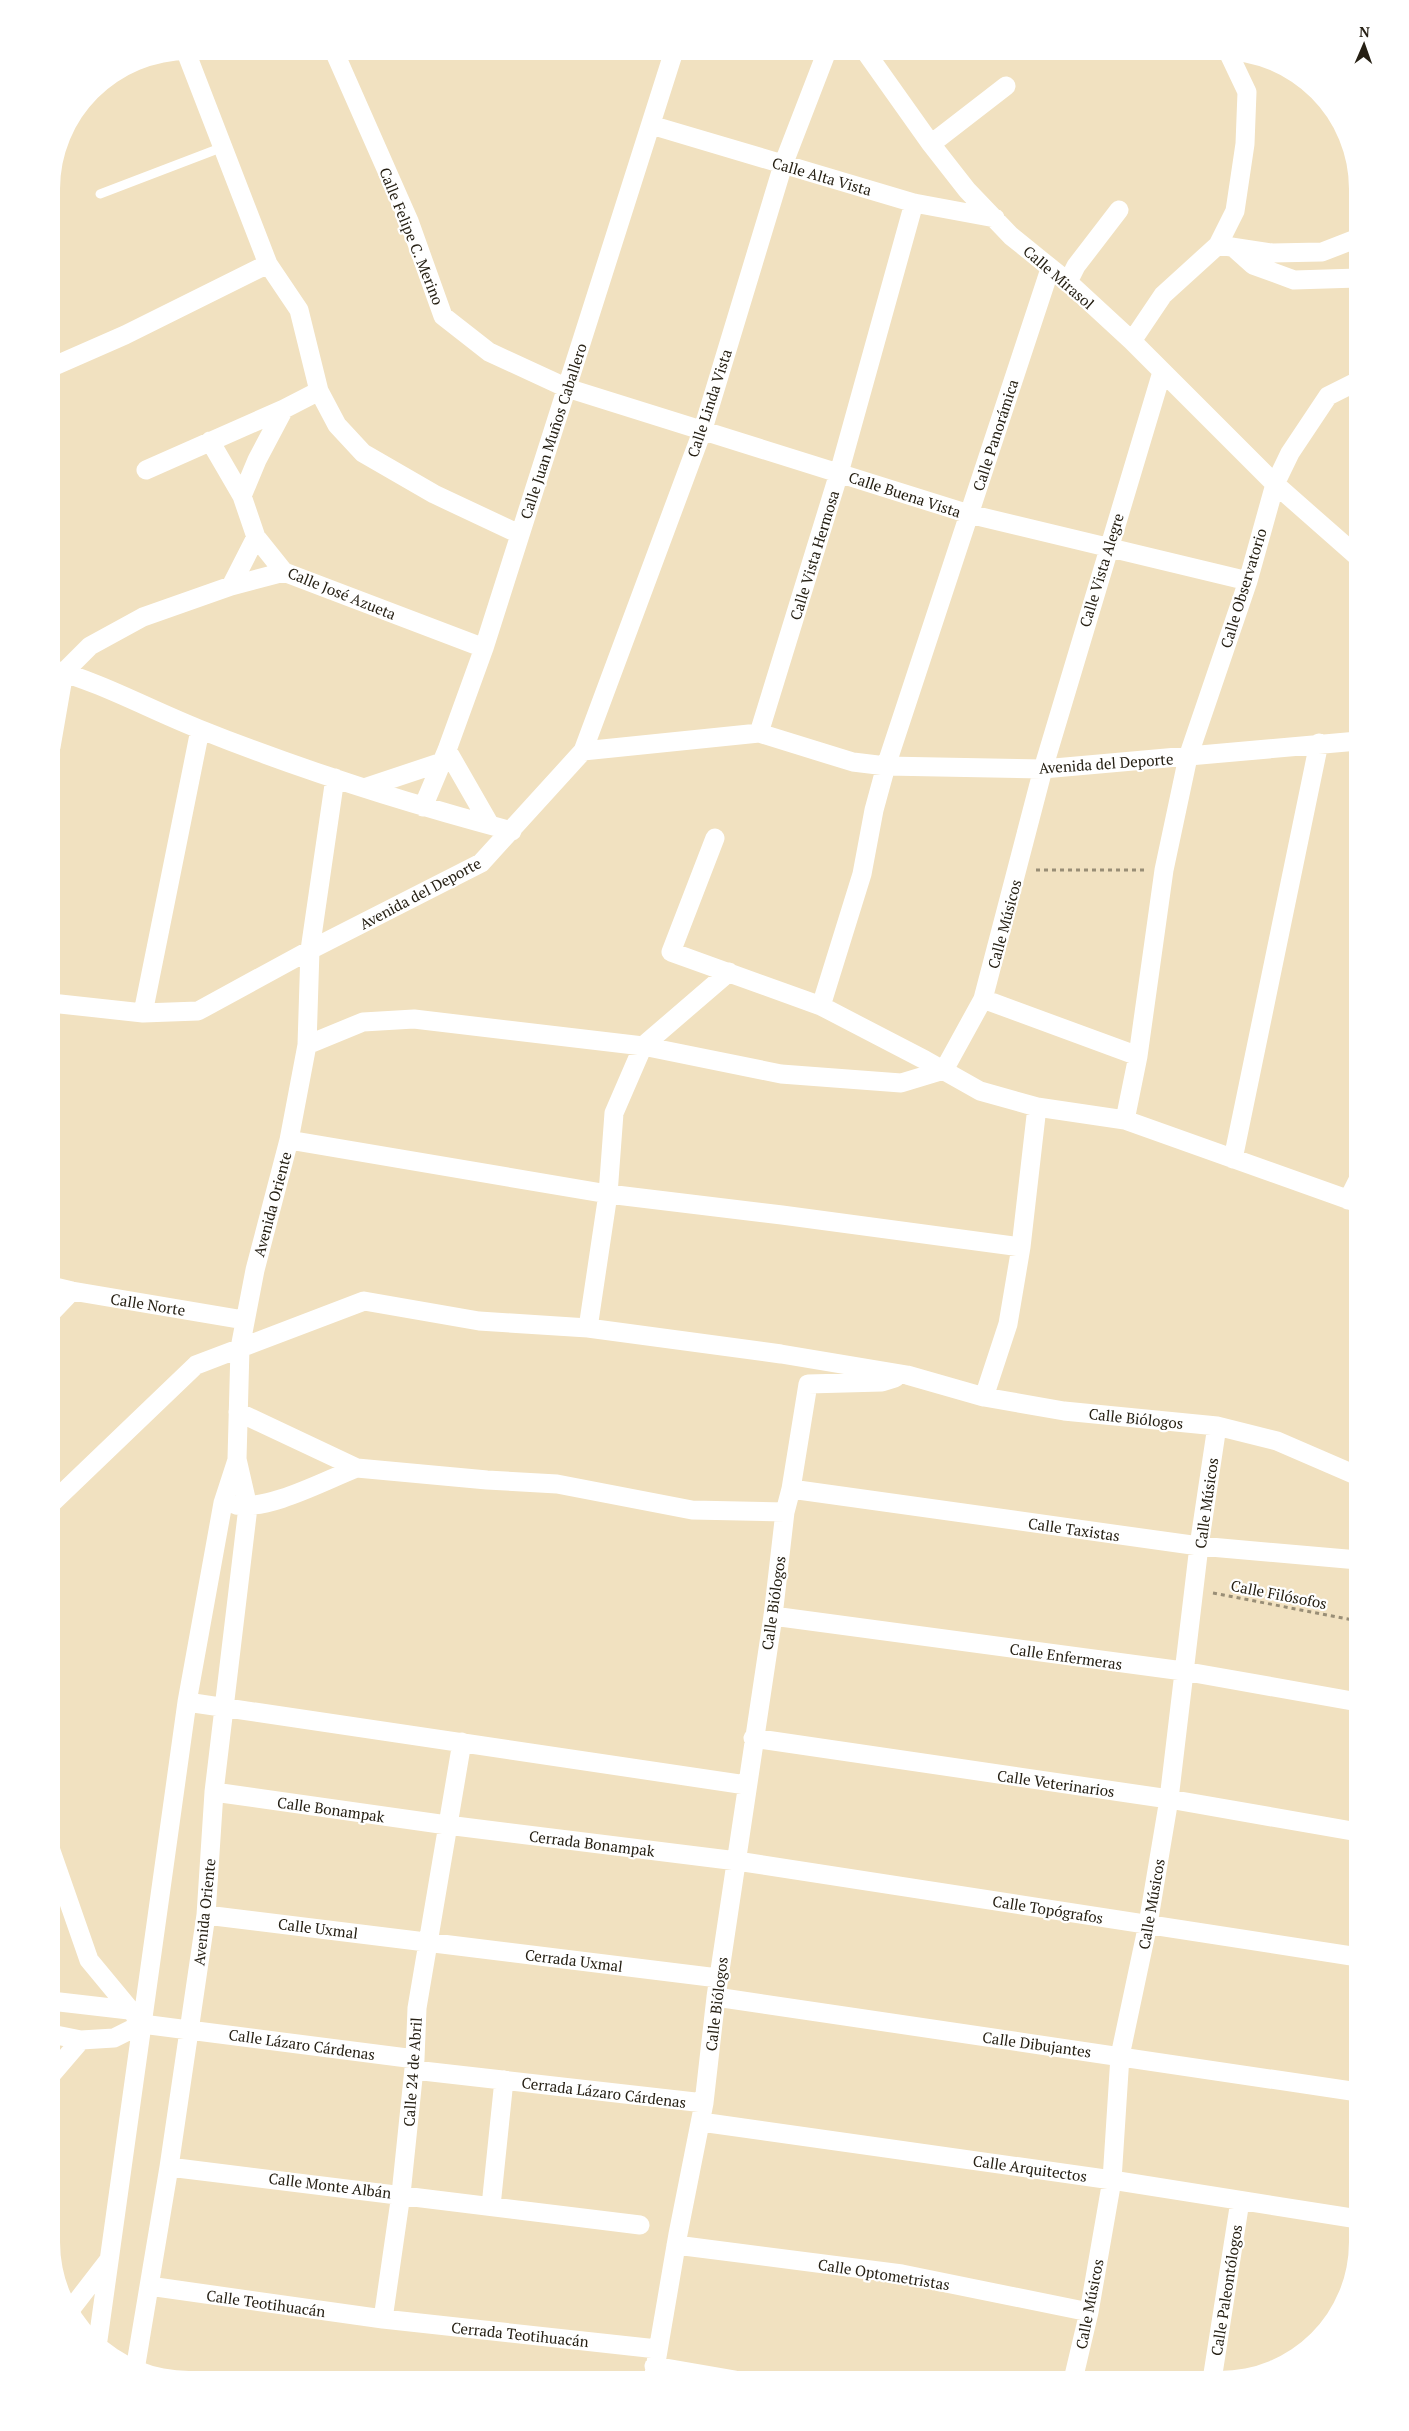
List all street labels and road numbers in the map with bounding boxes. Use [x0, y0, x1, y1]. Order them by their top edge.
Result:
street label: Calle Alta Vista [770, 152, 875, 200]
street label: Calle Felipe C. Merino [375, 164, 449, 308]
street label: Calle Mirasol [1019, 241, 1099, 313]
street label: Calle Juan Muños Caballero [515, 340, 591, 522]
street label: Calle Linda Vista [682, 346, 736, 460]
street label: Calle Panorámica [967, 376, 1023, 494]
street label: Calle Buena Vista [846, 466, 964, 522]
street label: Calle Vista Hermosa [785, 487, 843, 622]
street label: Calle Vista Alegre [1074, 511, 1128, 629]
street label: Calle Observatorio [1215, 526, 1271, 650]
street label: Calle José Azueta [285, 562, 400, 624]
street label: Avenida del Deporte [1038, 748, 1174, 778]
street label: Avenida del Deporte [356, 853, 484, 933]
street label: Calle Músicos [982, 877, 1026, 971]
street label: Avenida Oriente [248, 1149, 296, 1259]
street label: Calle Norte [109, 1288, 187, 1320]
street label: Calle Biólogos [1088, 1403, 1184, 1433]
street label: Calle Músicos [1190, 1456, 1222, 1550]
street label: Calle Taxistas [1027, 1513, 1121, 1545]
street label: Calle Biólogos [756, 1555, 790, 1651]
street label: Calle Filósofos [1229, 1575, 1329, 1613]
street label: Calle Enfermeras [1008, 1638, 1124, 1674]
street label: Calle Veterinarios [996, 1765, 1116, 1801]
street label: Calle Bonampak [276, 1792, 386, 1826]
street label: Cerrada Bonampak [528, 1825, 656, 1861]
street label: Avenida Oriente [188, 1857, 220, 1967]
street label: Calle Músicos [1133, 1857, 1169, 1951]
street label: Calle Topógrafos [991, 1890, 1105, 1928]
street label: Calle Uxmal [277, 1913, 359, 1943]
street label: Cerrada Uxmal [524, 1944, 624, 1976]
street label: Calle Biólogos [700, 1956, 732, 2052]
street label: Calle 24 de Abril [398, 2017, 426, 2127]
street label: Calle Lázaro Cárdenas [227, 2024, 377, 2064]
street label: Calle Dibujantes [981, 2026, 1093, 2062]
street label: Cerrada Lázaro Cárdenas [521, 2072, 687, 2112]
street label: Calle Arquitectos [972, 2150, 1088, 2186]
street label: Calle Monte Albán [267, 2168, 393, 2202]
street label: Calle Paleontólogos [1206, 2223, 1246, 2357]
street label: Calle Optometristas [817, 2254, 951, 2294]
street label: Calle Músicos [1070, 2257, 1108, 2351]
street label: Calle Teotihuacán [205, 2285, 327, 2321]
street label: Cerrada Teotihuacán [450, 2317, 590, 2351]

